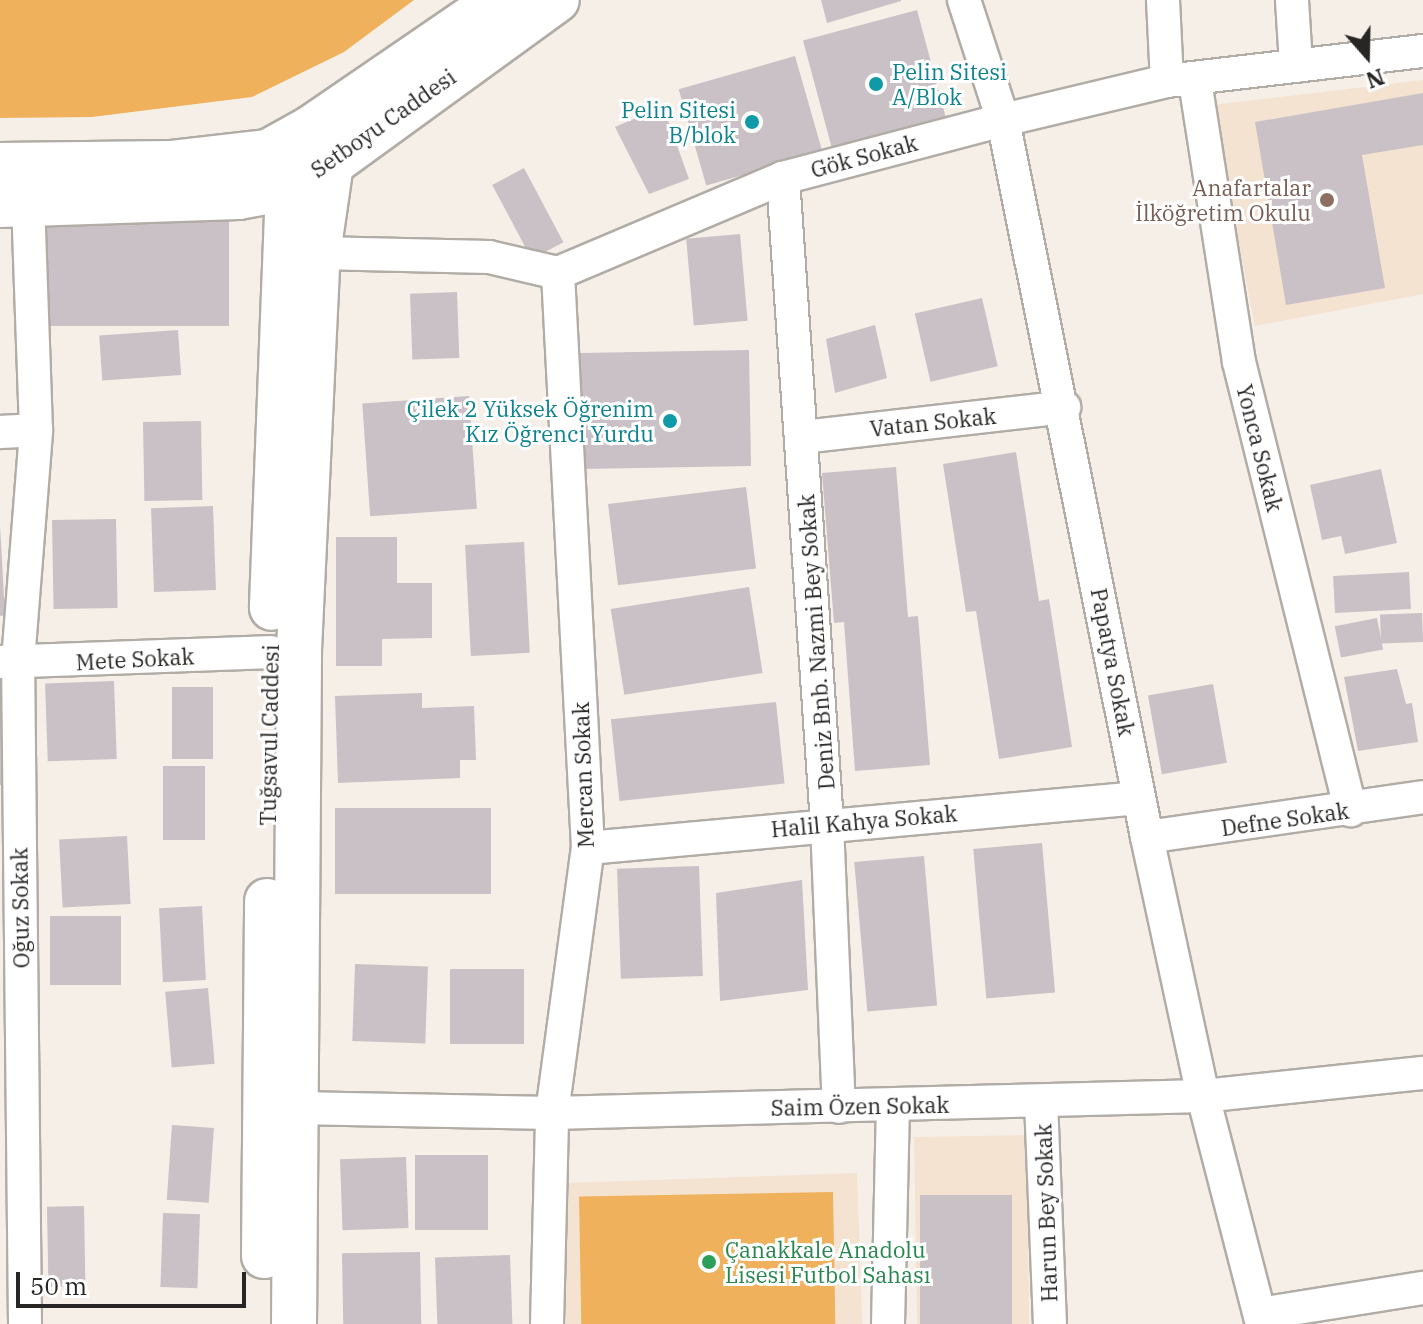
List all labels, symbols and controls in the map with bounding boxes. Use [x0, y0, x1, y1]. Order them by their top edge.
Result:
north arrow [1327, 16, 1407, 96]
place label: Pelin Sitesi A/Blok [892, 58, 1007, 110]
text: N [1362, 62, 1389, 96]
street label: Setboyu Caddesi [305, 63, 461, 183]
marker: Pelin Sitesi A/Blok [867, 75, 885, 93]
place label: Pelin Sitesi B/blok [621, 96, 736, 148]
marker: Pelin Sitesi B/blok [743, 113, 761, 131]
street label: Gök Sokak [808, 129, 920, 183]
place label: Anafartalar İlköğretim Okulu [1135, 174, 1311, 226]
marker: Anafartalar İlköğretim Okulu [1318, 191, 1336, 209]
street label: Yonca Sokak [1231, 382, 1289, 514]
place label: Çilek 2 Yüksek Öğrenim Kız Öğrenci Yurdu [407, 395, 654, 446]
street label: Vatan Sokak [868, 402, 998, 442]
marker: Çilek 2 Yüksek Öğrenim Kız Öğrenci Yurdu [661, 412, 679, 430]
street label: Deniz Bnb. Nazmi Bey Sokak [792, 493, 840, 791]
street label: Papatya Sokak [1086, 586, 1140, 738]
street label: Mete Sokak [75, 643, 195, 675]
street label: Tuğsavul Caddesi [254, 644, 284, 826]
street label: Mercan Sokak [567, 701, 599, 849]
street label: Defne Sokak [1219, 797, 1351, 841]
street label: Halil Kahya Sokak [770, 800, 958, 842]
street label: Oğuz Sokak [6, 847, 34, 969]
street label: Saim Özen Sokak [770, 1091, 950, 1121]
street label: Harun Bey Sokak [1030, 1123, 1062, 1303]
place label: Çanakkale Anadolu Lisesi Futbol Sahası [725, 1236, 931, 1288]
marker: Çanakkale Anadolu Lisesi Futbol Sahası [700, 1253, 718, 1271]
scale bar [20, 1256, 250, 1306]
text: 50 m [30, 1270, 87, 1302]

